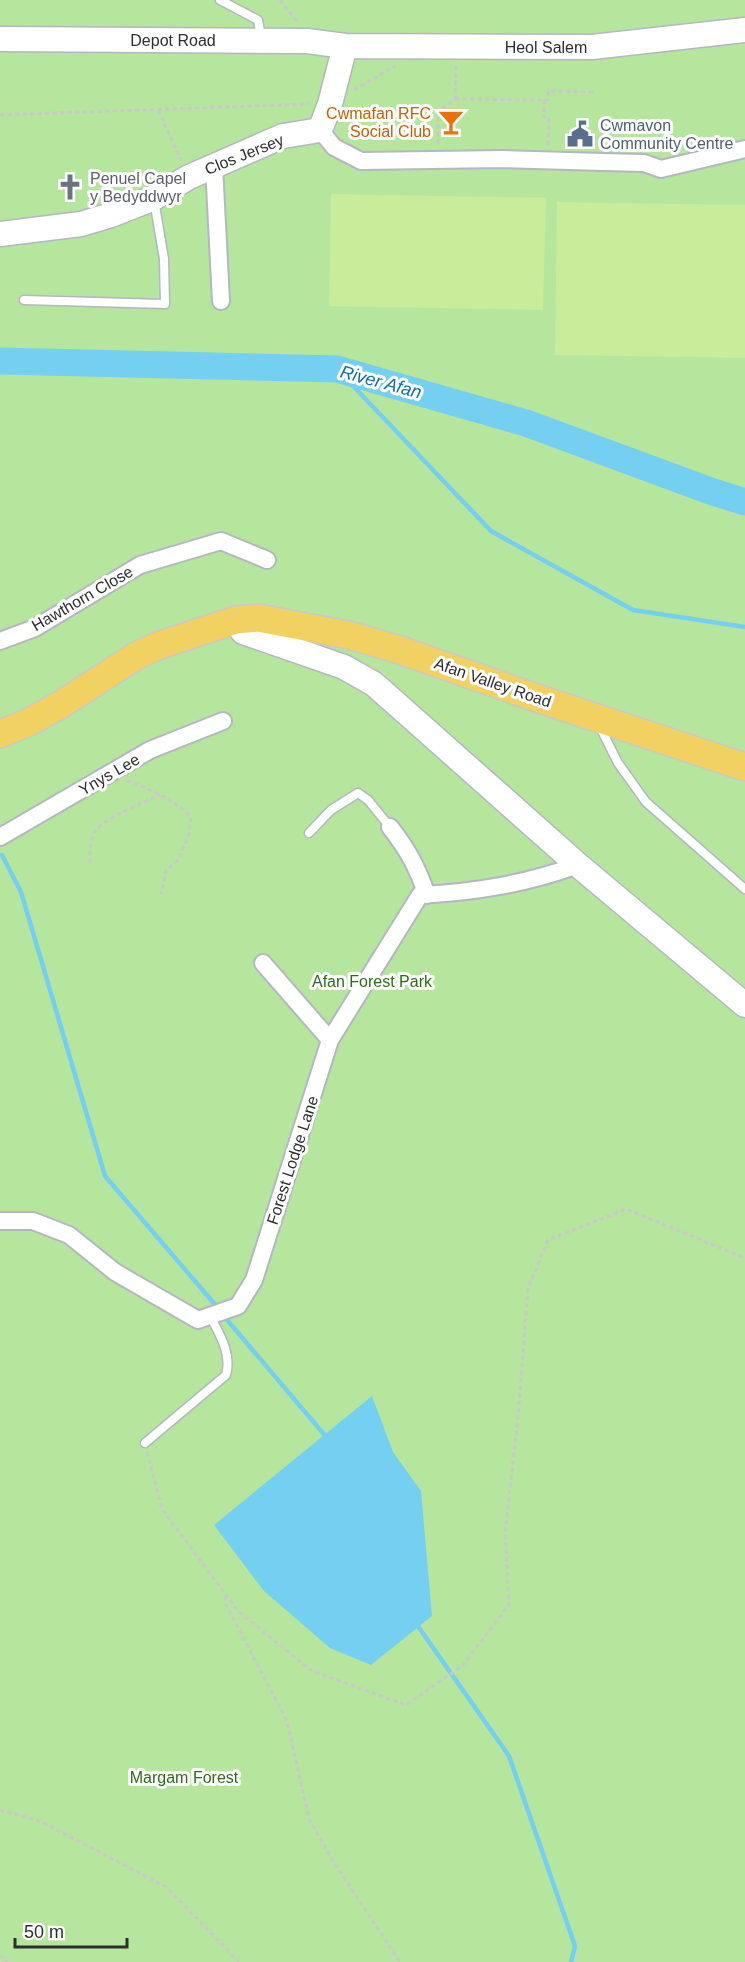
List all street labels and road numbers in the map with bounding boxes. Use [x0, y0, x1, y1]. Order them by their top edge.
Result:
street label: Depot Road [130, 32, 216, 49]
street label: Heol Salem [505, 39, 587, 56]
street label: Clos Jersey [202, 131, 286, 178]
street label: Hawthorn Close [29, 563, 136, 634]
street label: Afan Valley Road [432, 655, 553, 710]
street label: Ynys Lee [76, 750, 142, 798]
street label: Forest Lodge Lane [264, 1094, 321, 1227]

